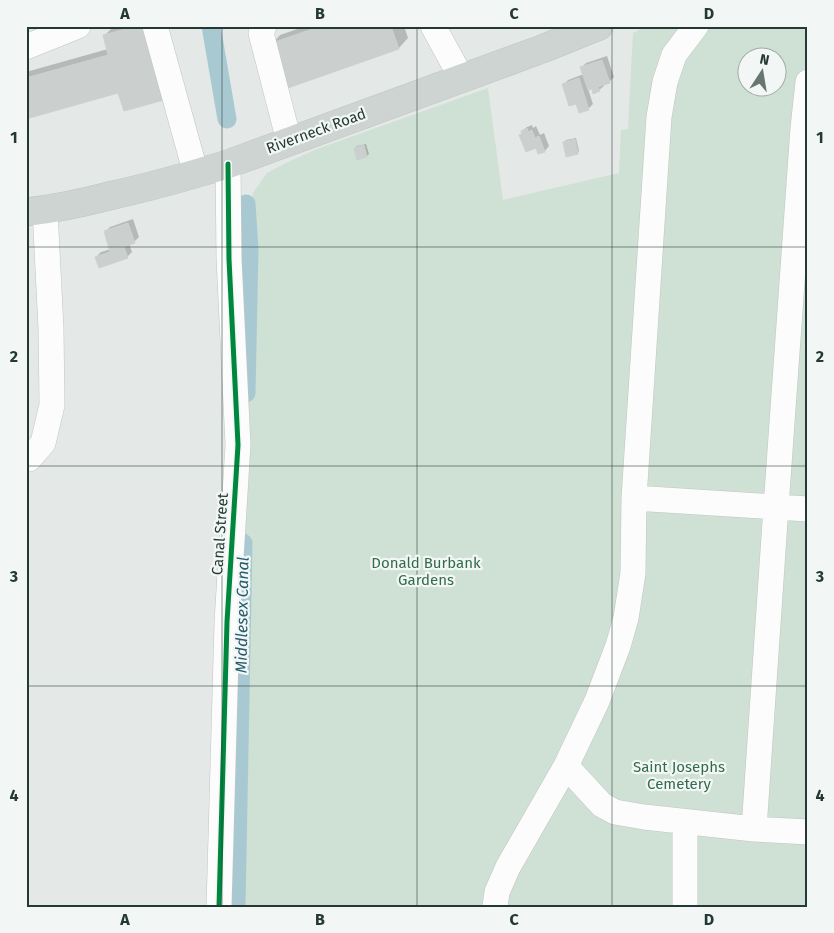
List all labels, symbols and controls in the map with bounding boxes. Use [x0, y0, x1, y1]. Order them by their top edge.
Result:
text: A [119, 4, 130, 23]
text: B [315, 4, 325, 23]
text: C [509, 4, 519, 23]
text: D [704, 4, 714, 23]
north arrow [736, 48, 786, 98]
text: N [758, 50, 771, 69]
street label: Riverneck Road [264, 105, 368, 157]
text: 1 [10, 128, 18, 147]
text: 1 [816, 128, 824, 147]
text: 2 [10, 347, 18, 366]
text: 2 [816, 347, 824, 366]
street label: Canal Street [208, 492, 232, 576]
park label: Donald Burbank Gardens [371, 554, 481, 589]
water label: Middlesex Canal [231, 557, 253, 673]
text: 3 [9, 567, 18, 586]
text: 3 [815, 567, 824, 586]
park label: Saint Josephs Cemetery [633, 758, 725, 793]
text: 4 [9, 786, 19, 805]
text: 4 [815, 786, 825, 805]
text: A [119, 910, 130, 929]
text: B [315, 910, 325, 929]
text: C [509, 910, 519, 929]
text: D [704, 910, 714, 929]

